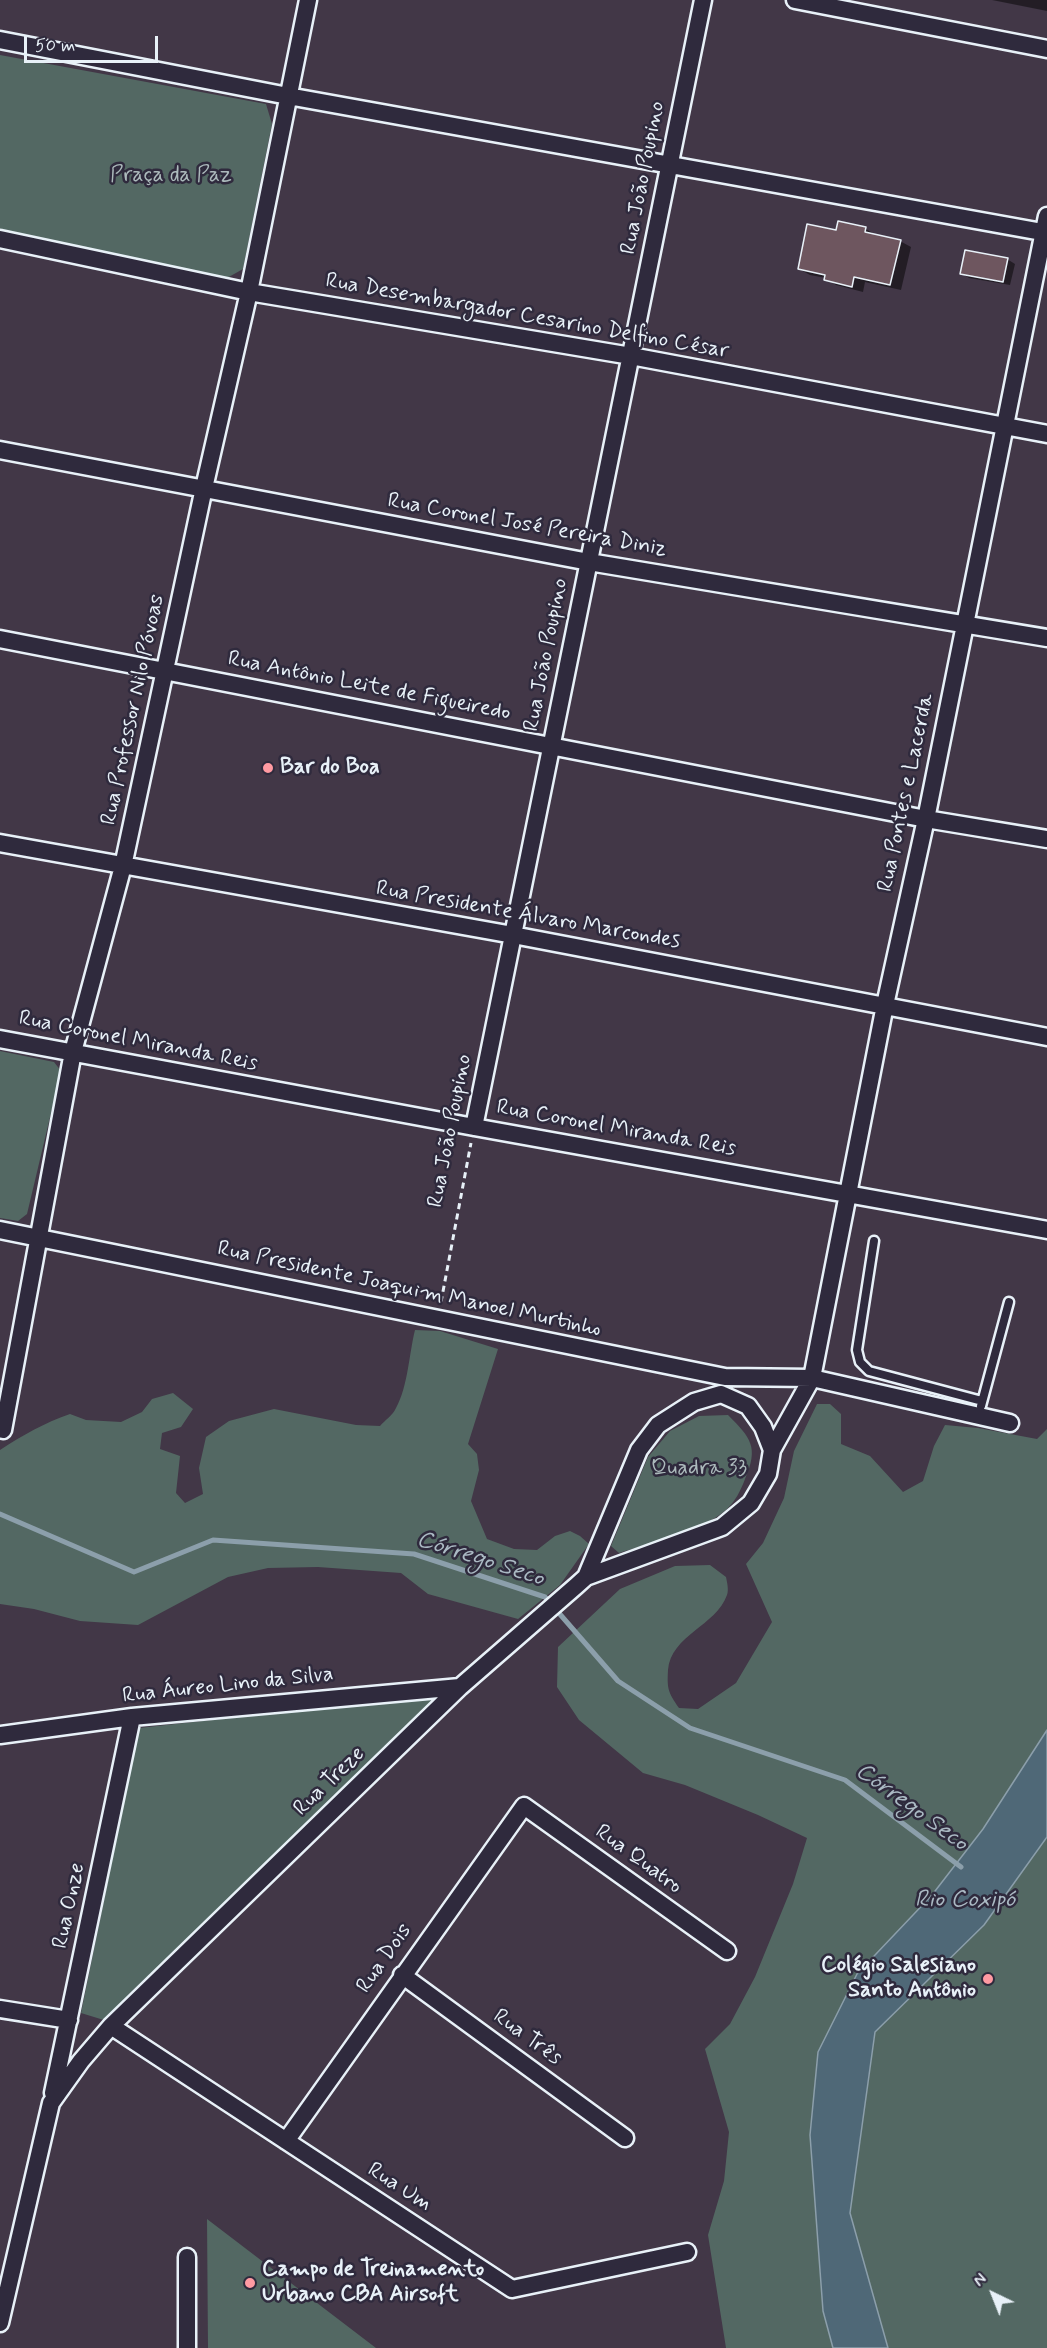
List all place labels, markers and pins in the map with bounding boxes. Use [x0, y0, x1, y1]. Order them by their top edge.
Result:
place label: Bar do Boa [280, 755, 380, 781]
marker: Bar do Boa [261, 761, 275, 775]
place label: Colégio Salesiano Santo Antônio [821, 1953, 976, 2005]
marker: Colégio Salesiano Santo Antônio [981, 1972, 995, 1986]
place label: Campo de Treinamento Urbano CBA Airsoft [262, 2257, 484, 2308]
marker: Campo de Treinamento Urbano CBA Airsoft [243, 2276, 257, 2290]

